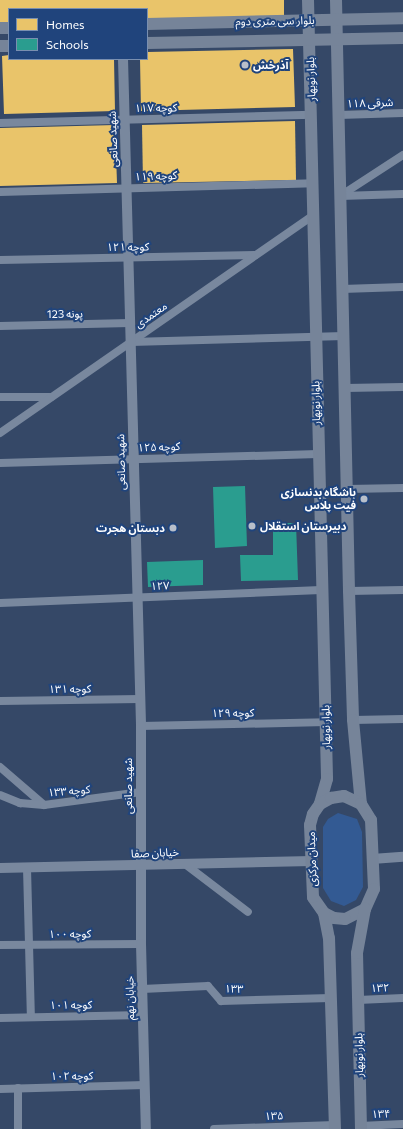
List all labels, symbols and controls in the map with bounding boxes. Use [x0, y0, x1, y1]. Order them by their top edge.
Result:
legend [8, 8, 148, 60]
street label: بلوار سی متری دوم [235, 14, 315, 28]
text: Homes [46, 17, 84, 31]
text: Schools [46, 37, 89, 51]
street label: بلوار نوبهار [304, 57, 318, 101]
place label: آذرخش [253, 58, 288, 72]
marker: آذرخش [240, 60, 250, 70]
street label: ۱۱۸ شرقی [346, 96, 394, 110]
street label: کوچه ۱۱۷ [135, 101, 177, 115]
street label: شهید صانعی [105, 111, 121, 167]
street label: کوچه ۱۱۹ [135, 169, 177, 183]
street label: کوچه ۱۲۱ [107, 240, 149, 254]
street label: معتمدی [132, 299, 170, 331]
street label: 123 پونه [47, 307, 83, 321]
street label: بلوار نوبهار [309, 381, 323, 425]
street label: شهید صانعی [114, 434, 128, 490]
street label: کوچه ۱۲۵ [138, 440, 180, 454]
place label: باشگاه بدنسازی فیت پلاس [281, 486, 356, 512]
marker: باشگاه بدنسازی فیت پلاس [359, 494, 369, 504]
place label: دبیرستان استقلال [260, 519, 346, 533]
place label: دبستان هجرت [96, 521, 165, 535]
marker: دبیرستان استقلال [247, 521, 257, 531]
marker: دبستان هجرت [168, 523, 178, 533]
street label: ۱۲۷ [150, 579, 170, 593]
street label: کوچه ۱۳۱ [49, 682, 91, 696]
street label: بلوار نوبهار [319, 705, 333, 749]
street label: کوچه ۱۲۹ [212, 706, 254, 720]
street label: شهید صانعی [121, 758, 135, 814]
street label: کوچه ۱۳۳ [47, 783, 91, 799]
street label: میدان مرکزی [304, 831, 320, 887]
street label: خیابان صفا [131, 846, 179, 860]
street label: کوچه ۱۰۰ [49, 927, 91, 941]
street label: خیابان نهم [123, 976, 137, 1020]
street label: ۱۳۲ [370, 981, 390, 995]
street label: ۱۳۳ [224, 982, 244, 996]
street label: کوچه ۱۰۱ [50, 998, 92, 1012]
street label: بلوار نوبهار [352, 1033, 366, 1077]
street label: کوچه ۱۰۲ [51, 1069, 93, 1083]
street label: ۱۳۴ [371, 1107, 391, 1121]
street label: ۱۳۵ [264, 1109, 284, 1123]

